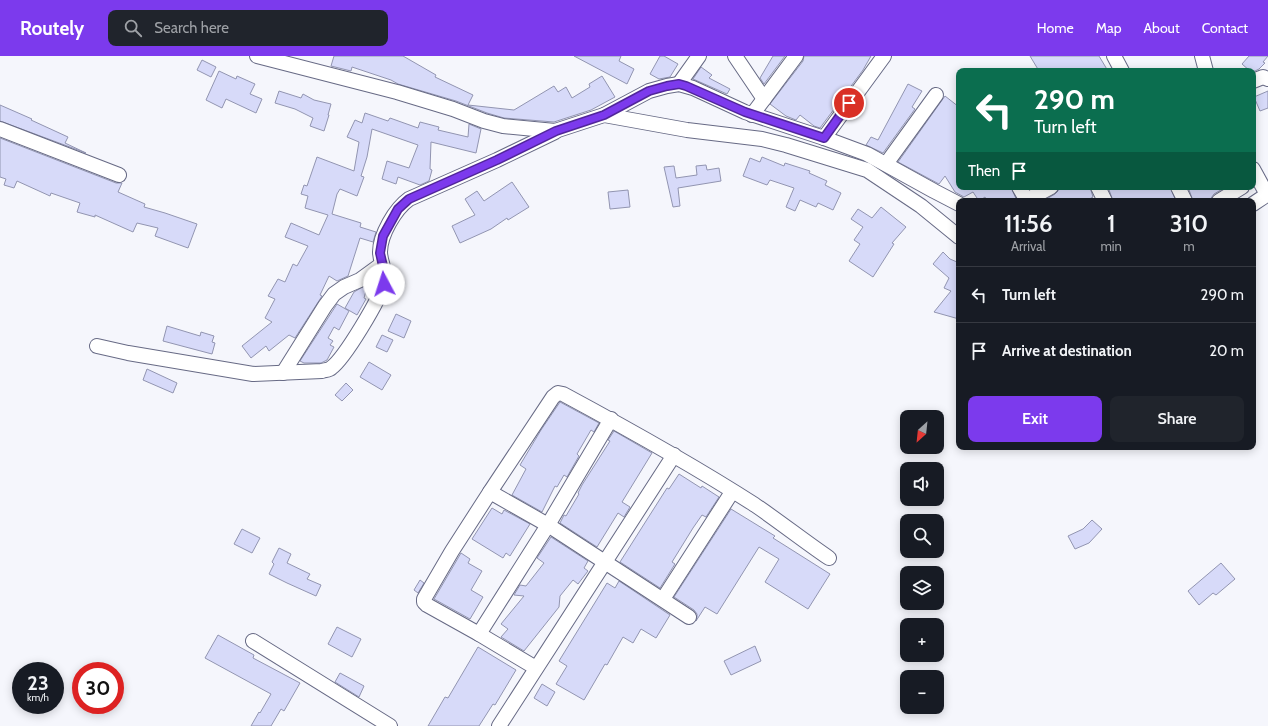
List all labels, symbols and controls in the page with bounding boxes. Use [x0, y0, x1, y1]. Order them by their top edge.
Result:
search box [108, 10, 388, 46]
text: Routely [20, 17, 84, 40]
icon: search [122, 17, 144, 39]
text: Search here [154, 19, 229, 37]
text: Home [1037, 19, 1074, 37]
text: Map [1096, 19, 1121, 37]
text: About [1143, 19, 1180, 37]
text: Contact [1202, 19, 1248, 37]
text: 290 m [1034, 82, 1115, 116]
icon: left [968, 84, 1020, 136]
pin [832, 86, 866, 120]
icon: arrive [838, 92, 860, 114]
text: Turn left [1034, 116, 1097, 138]
icon: arrive [1008, 160, 1030, 182]
text: Then [968, 162, 1000, 180]
text: 11:56 [1004, 209, 1053, 238]
text: 1 [1107, 209, 1115, 238]
text: 310 [1170, 209, 1208, 238]
text: Arrival [1011, 238, 1046, 254]
text: min [1100, 238, 1122, 254]
text: m [1183, 238, 1195, 254]
position arrow [363, 263, 405, 305]
icon: left [968, 284, 990, 306]
text: Turn left [1002, 286, 1056, 304]
text: 290 m [1201, 286, 1244, 304]
icon: arrive [968, 340, 990, 362]
text: Arrive at destination [1002, 342, 1132, 360]
text: 20 m [1209, 342, 1244, 360]
button: Exit [968, 396, 1102, 442]
button: Share [1110, 396, 1244, 442]
north arrow [900, 410, 944, 454]
map controls [900, 410, 944, 714]
button: sound [900, 462, 944, 506]
button: search [900, 514, 944, 558]
button: layers [900, 566, 944, 610]
button: + [900, 618, 944, 662]
speed limit sign: 30 [72, 662, 124, 714]
button: − [900, 670, 944, 714]
text: 23 [27, 671, 49, 695]
text: km/h [27, 691, 49, 704]

